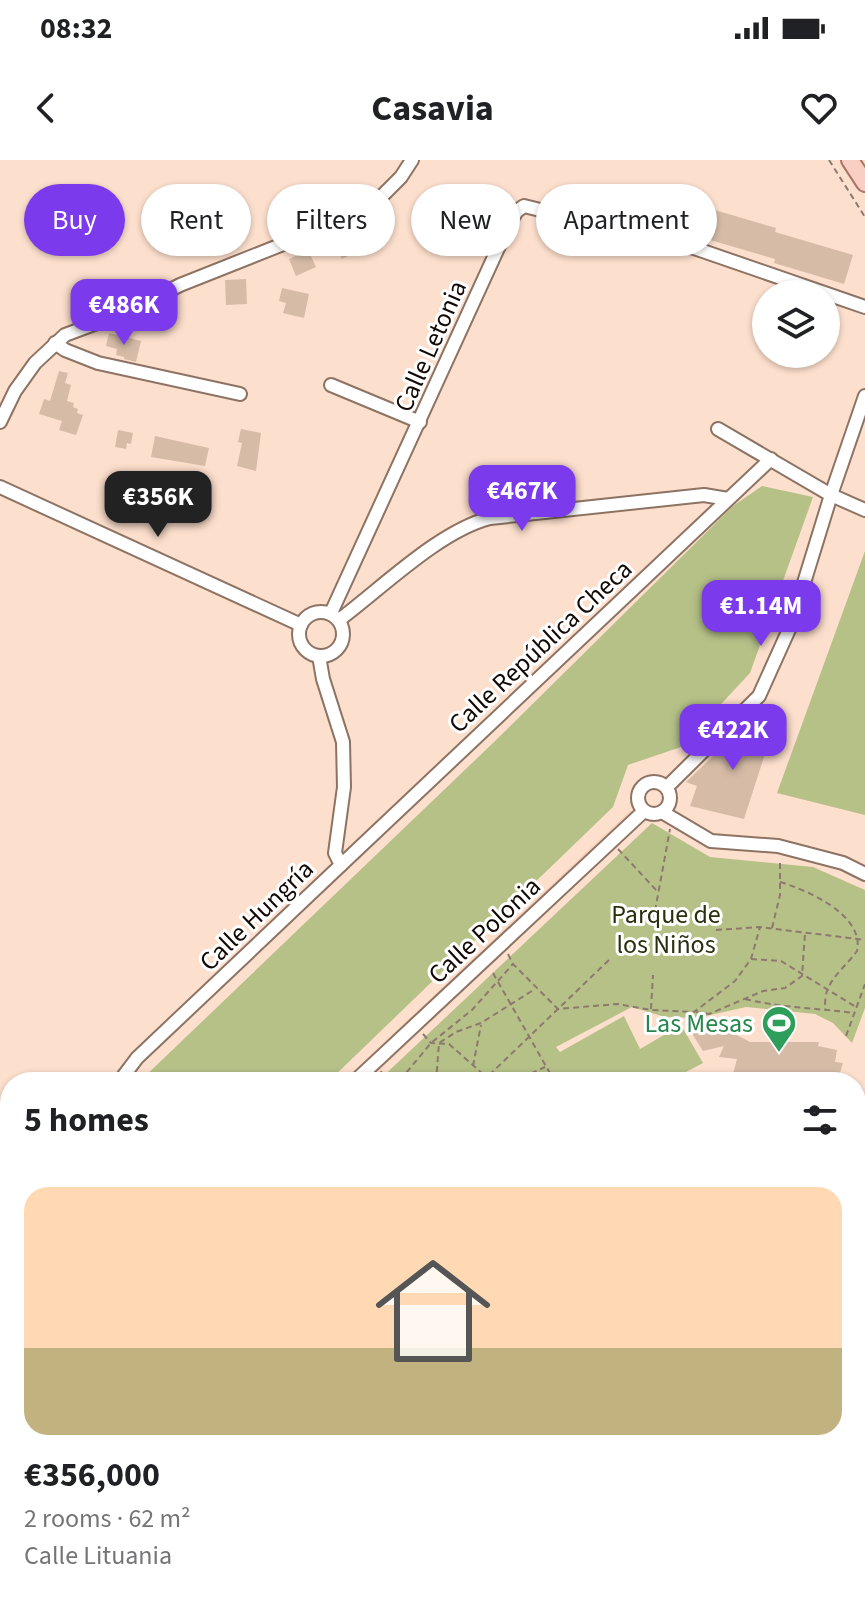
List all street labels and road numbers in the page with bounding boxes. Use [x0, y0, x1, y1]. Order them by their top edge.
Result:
street label: Calle Letonia [385, 274, 476, 418]
street label: Calle República Checa [440, 551, 640, 741]
street label: Calle Hungría [191, 851, 322, 979]
street label: Calle Polonia [420, 868, 549, 992]

